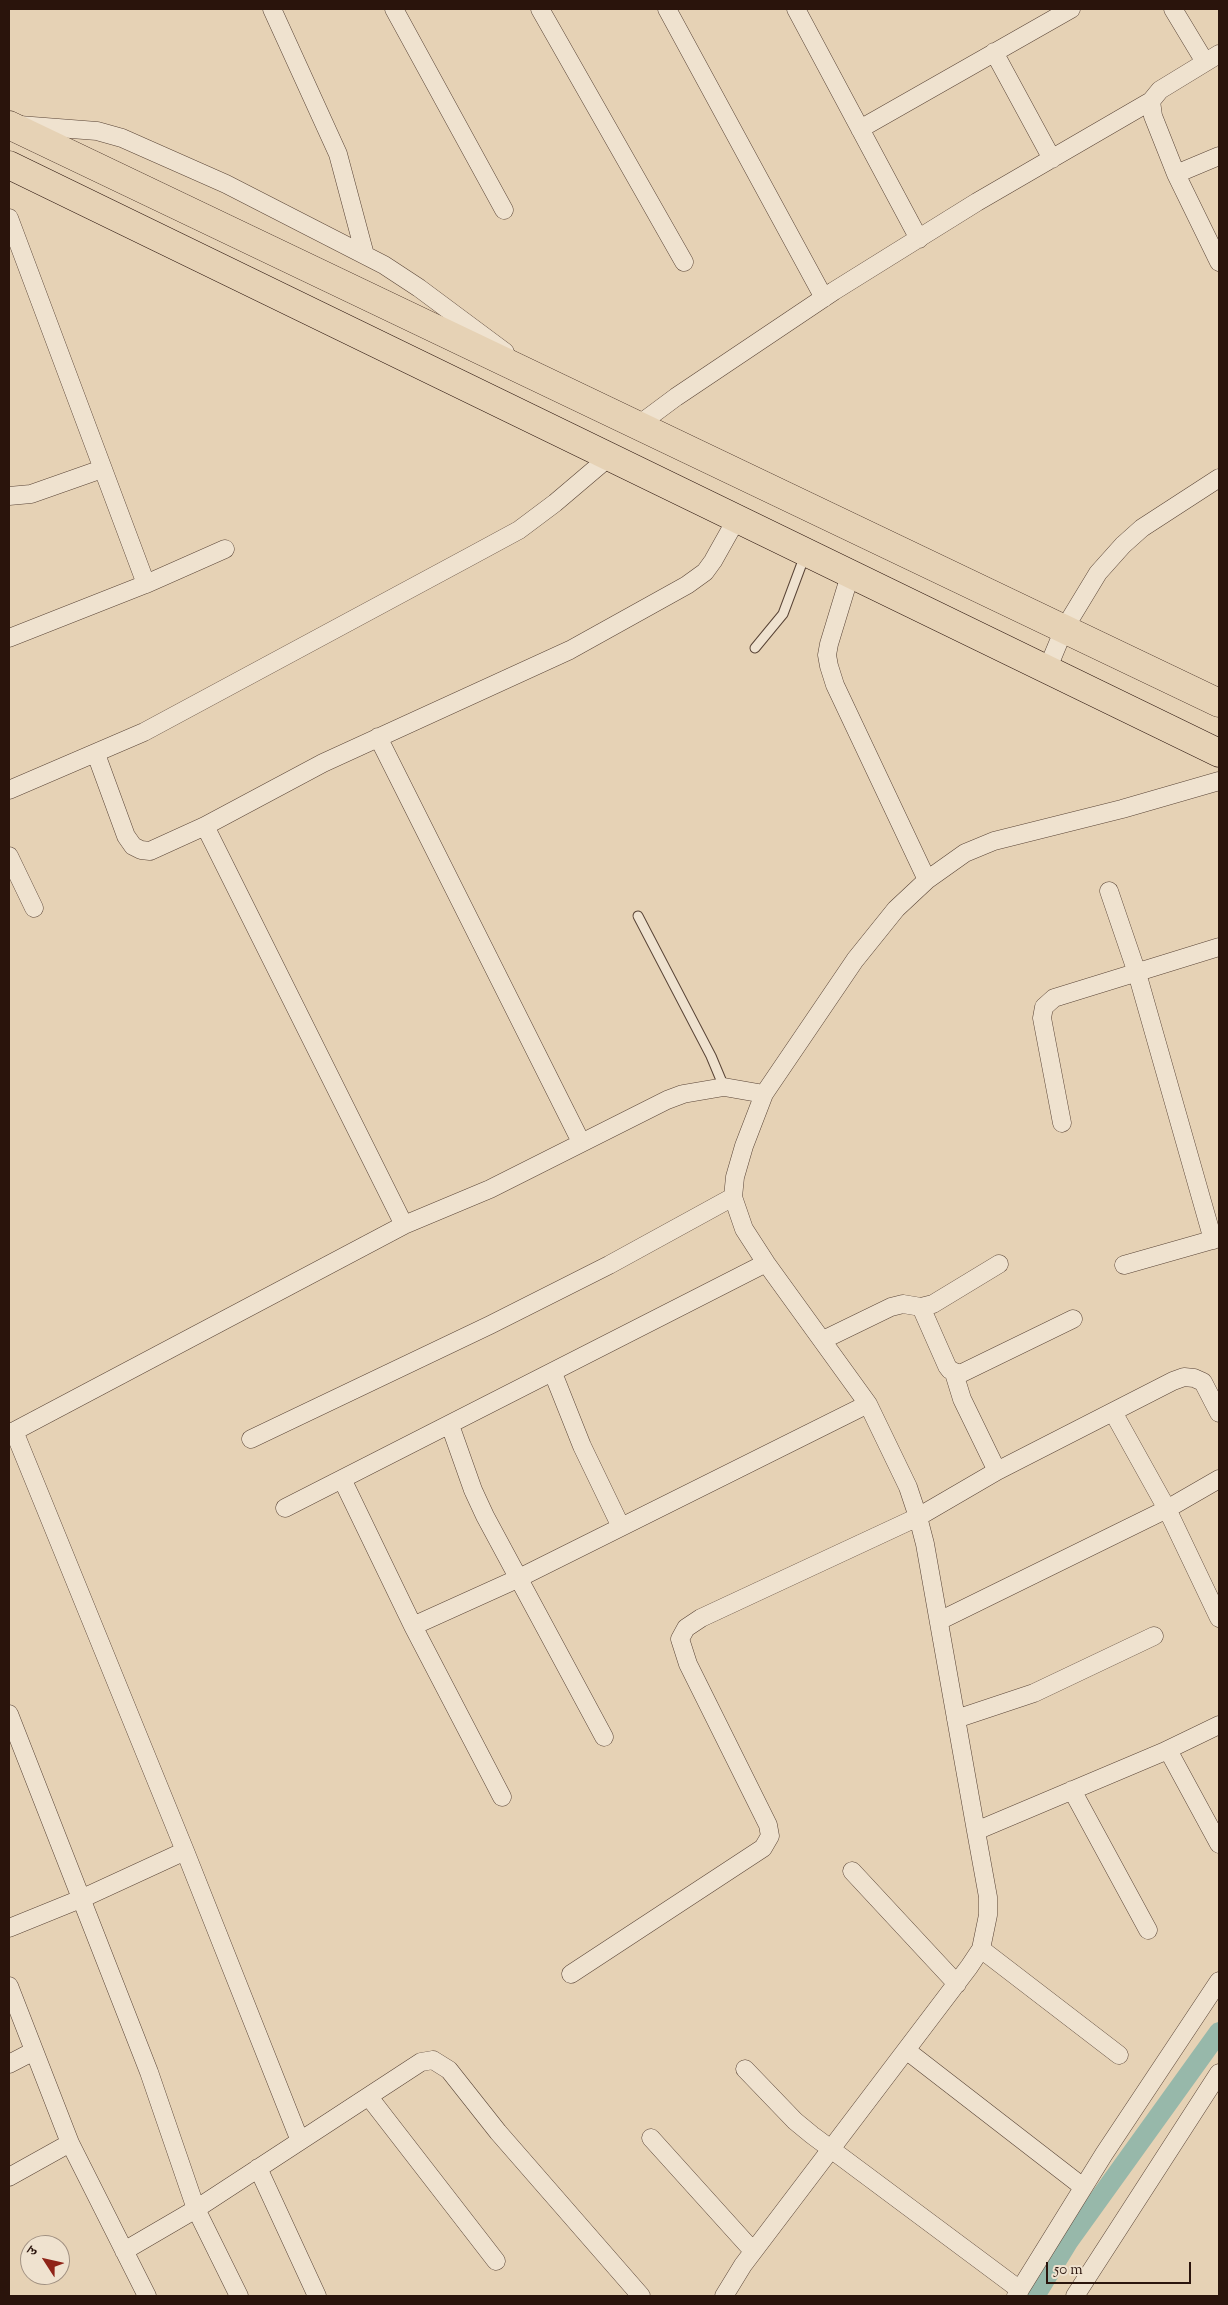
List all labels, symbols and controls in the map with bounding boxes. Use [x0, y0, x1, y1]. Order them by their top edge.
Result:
north arrow [20, 2235, 70, 2285]
text: उ [23, 2243, 44, 2261]
scale bar [1048, 2252, 1193, 2284]
text: 50 m [1054, 2260, 1083, 2281]

